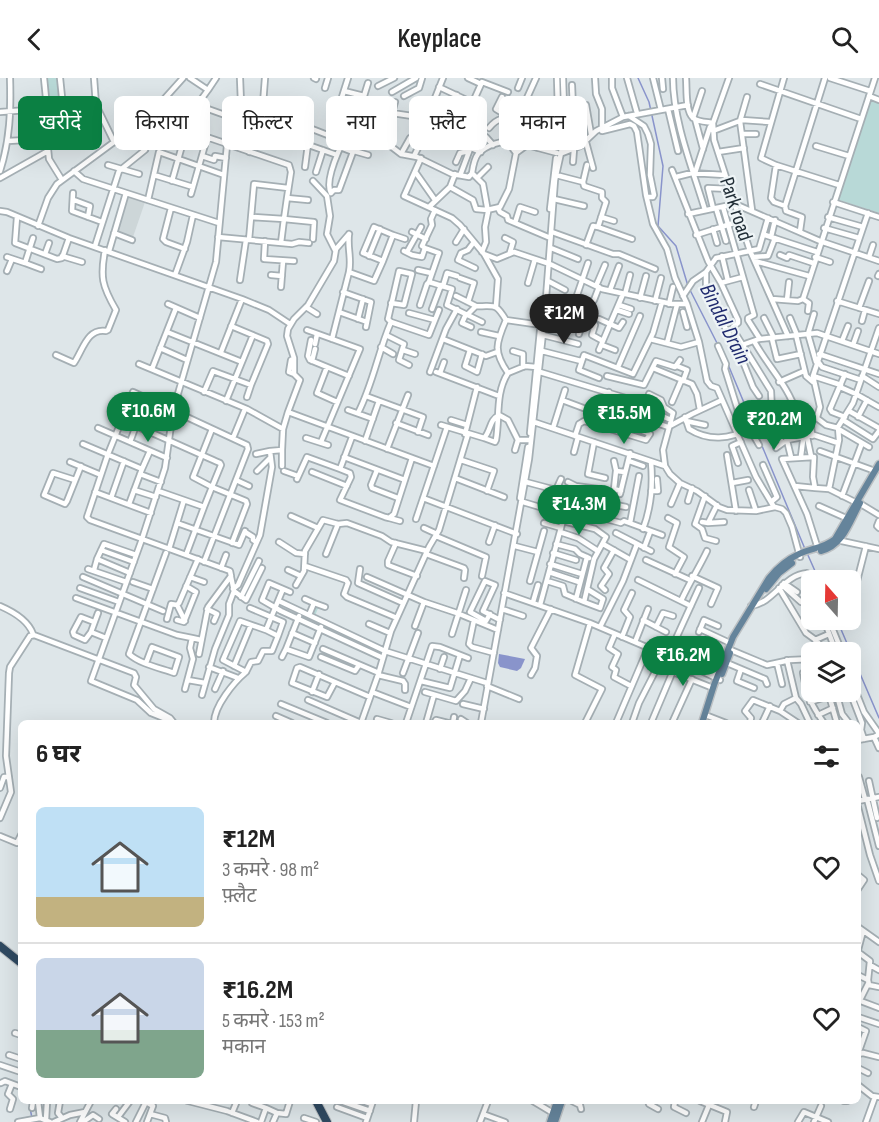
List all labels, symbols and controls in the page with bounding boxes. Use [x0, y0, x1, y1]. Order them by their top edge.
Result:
icon: back [18, 23, 51, 56]
text: Keyplace [397, 23, 482, 55]
icon: search [828, 23, 861, 56]
chip: खरीदें [18, 96, 102, 150]
chip: किराया [114, 96, 210, 150]
chip: फ़िल्टर [222, 96, 314, 150]
chip: नया [326, 96, 397, 150]
chip: फ़्लैट [409, 96, 487, 150]
chip: मकान [499, 96, 587, 150]
street label: Park road [714, 174, 758, 244]
water label: Bindal Drain [693, 279, 757, 369]
pin: ₹12M [528, 294, 600, 345]
text: ₹12M [544, 301, 584, 325]
pin: ₹10.6M [99, 392, 197, 443]
pin: ₹15.5M [575, 394, 673, 445]
text: ₹10.6M [121, 399, 175, 423]
pin: ₹20.2M [725, 400, 823, 451]
text: ₹15.5M [597, 401, 651, 425]
text: ₹20.2M [746, 407, 802, 431]
pin: ₹14.3M [530, 485, 628, 536]
text: ₹14.3M [552, 492, 606, 516]
north arrow [801, 570, 861, 630]
map controls [801, 570, 861, 702]
pin: ₹16.2M [634, 636, 732, 687]
button: layers [801, 642, 861, 702]
text: ₹16.2M [656, 643, 710, 667]
text: 6 घर [36, 739, 81, 770]
icon: filters [810, 740, 843, 773]
text: ₹12M [222, 824, 275, 855]
icon: home [84, 831, 156, 903]
icon: heart [810, 851, 843, 884]
text: 3 कमरे · 98 m² [222, 858, 319, 882]
text: फ़्लैट [222, 884, 257, 908]
text: ₹16.2M [222, 975, 293, 1006]
icon: home [84, 982, 156, 1054]
icon: heart [810, 1002, 843, 1035]
text: 5 कमरे · 153 m² [222, 1009, 325, 1033]
text: मकान [222, 1035, 266, 1059]

